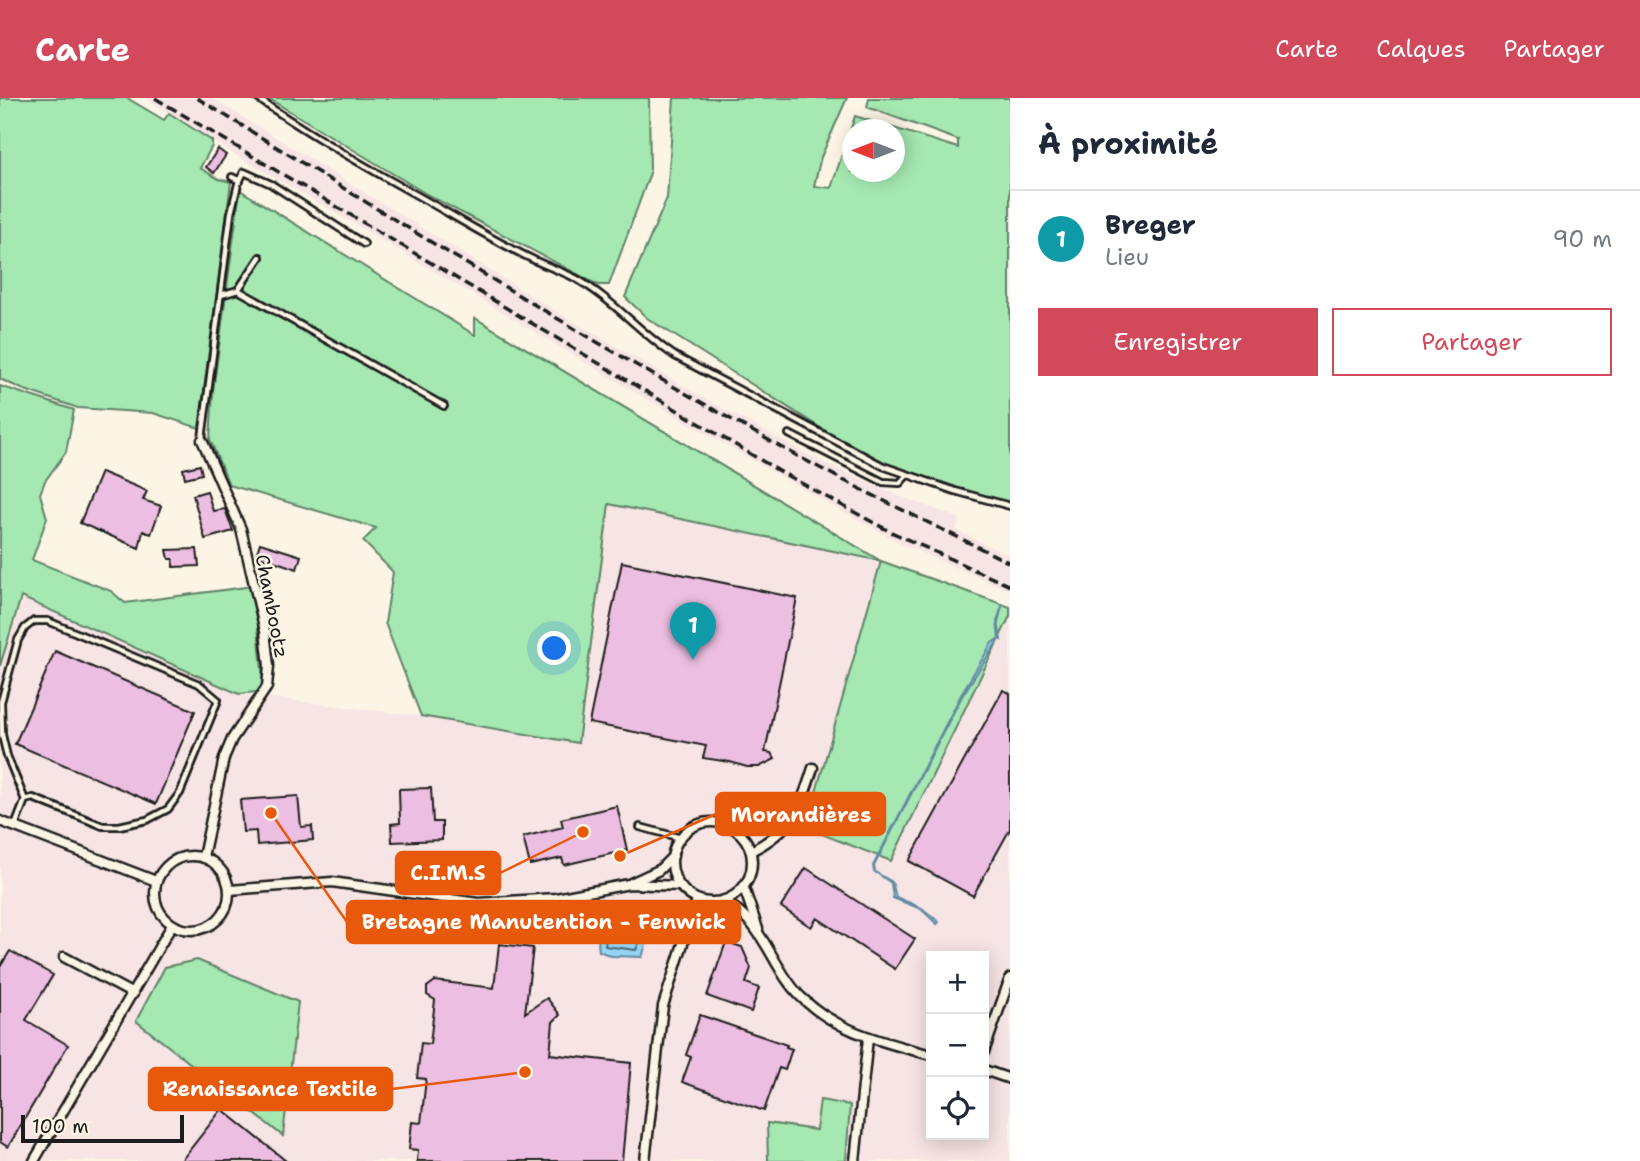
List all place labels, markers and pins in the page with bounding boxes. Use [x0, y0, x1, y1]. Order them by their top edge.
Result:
pin: 1 [670, 602, 716, 660]
callout: Morandières [716, 793, 885, 835]
callout: C.I.M.S [396, 852, 500, 894]
callout: Bretagne Manutention - Fenwick [347, 901, 740, 943]
callout: Renaissance Textile [149, 1068, 392, 1110]

